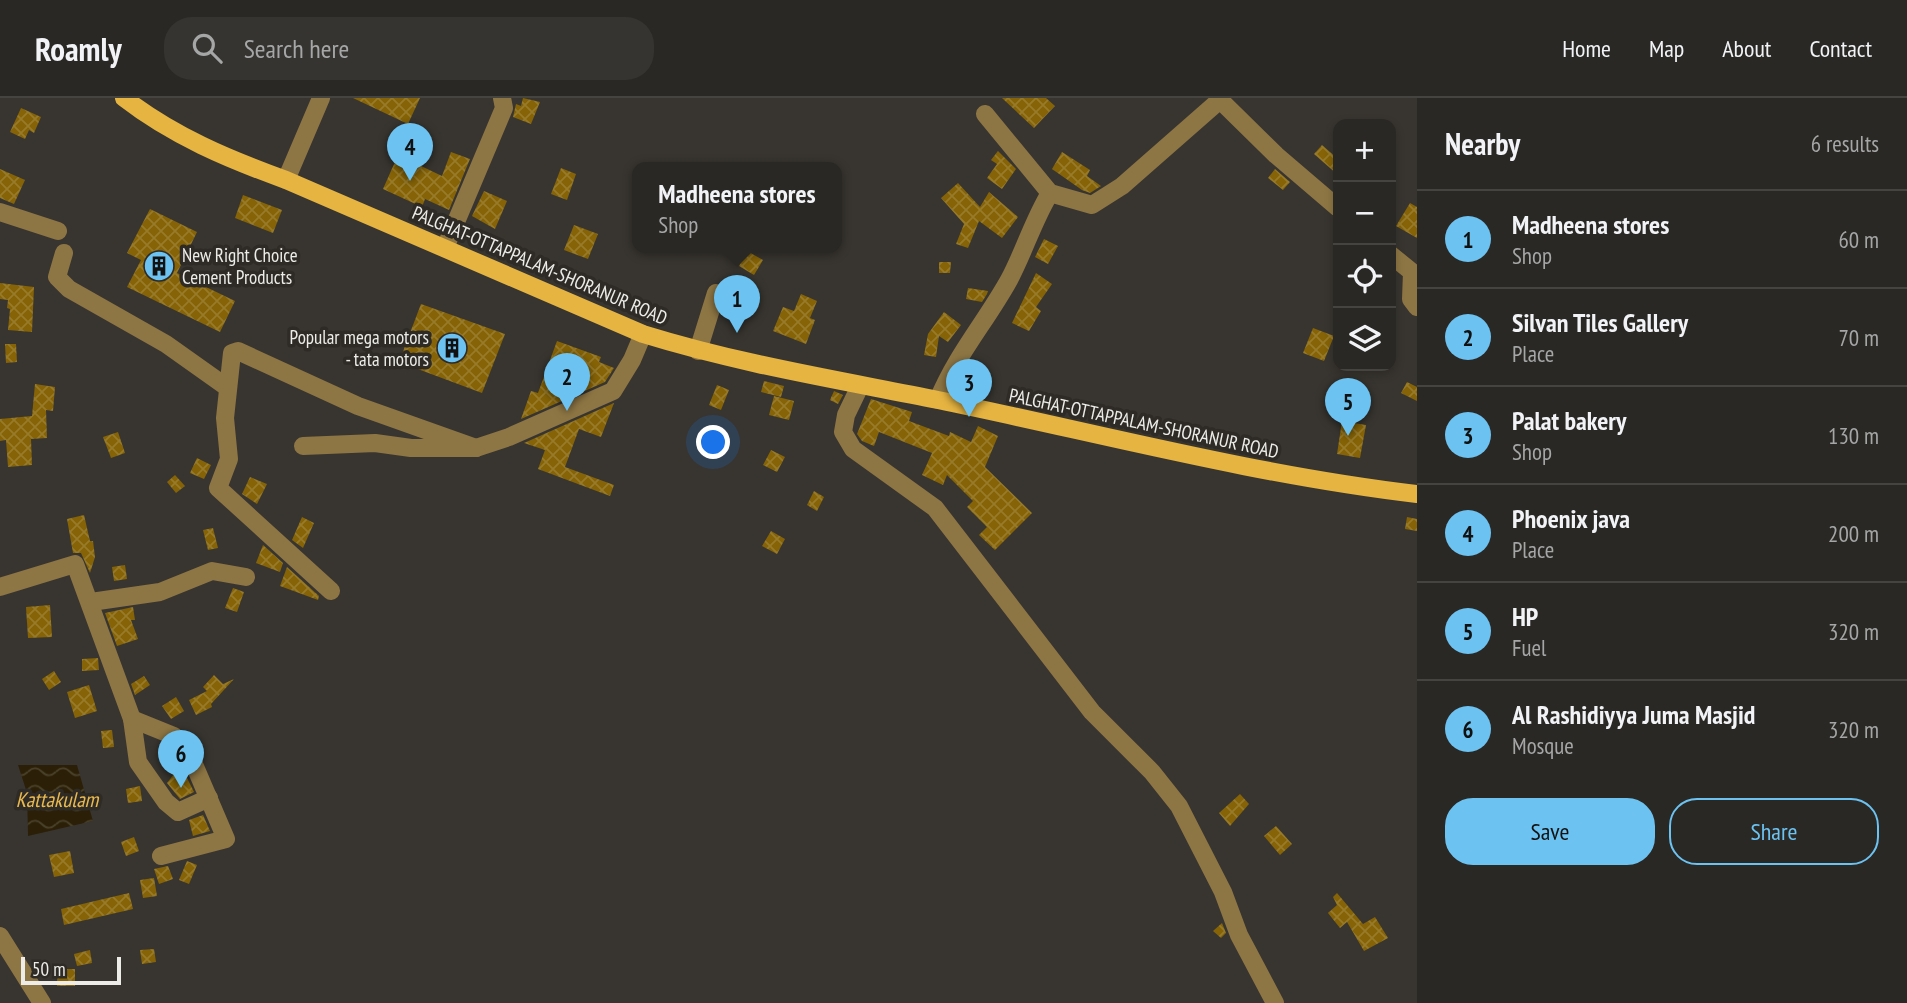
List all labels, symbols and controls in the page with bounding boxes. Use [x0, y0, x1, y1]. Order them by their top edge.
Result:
search box [164, 17, 654, 80]
text: Roamly [35, 27, 122, 70]
icon: search [188, 29, 226, 67]
text: Search here [244, 32, 349, 65]
text: Home [1562, 33, 1611, 64]
text: Map [1649, 33, 1684, 64]
text: About [1722, 33, 1771, 64]
text: Contact [1809, 33, 1872, 64]
map controls [1333, 119, 1396, 371]
button: + [1333, 119, 1396, 182]
pin: 4 [387, 123, 433, 181]
text: Nearby [1445, 124, 1520, 163]
text: 6 results [1811, 129, 1879, 158]
popup [632, 162, 842, 253]
text: Madheena stores [658, 177, 816, 210]
button: − [1333, 182, 1396, 245]
street label: PALGHAT-OTTAPPALAM-SHORANUR ROAD [409, 200, 671, 330]
text: Madheena stores [1512, 208, 1669, 241]
text: Shop [658, 210, 698, 239]
text: 1 [1463, 225, 1474, 254]
text: 60 m [1838, 225, 1879, 254]
text: Shop [1512, 241, 1552, 270]
place label: New Right Choice Cement Products [182, 243, 298, 289]
button: locate [1333, 245, 1396, 308]
building icon: New Right Choice Cement Products [142, 249, 176, 283]
pin: 1 [714, 275, 760, 333]
text: Silvan Tiles Gallery [1512, 306, 1688, 339]
button: layers [1333, 308, 1396, 371]
text: 2 [1463, 323, 1474, 352]
text: 70 m [1838, 323, 1879, 352]
place label: Popular mega motors - tata motors [290, 325, 429, 371]
building icon: Popular mega motors - tata motors [435, 331, 469, 365]
text: Place [1512, 339, 1554, 368]
pin: 2 [544, 353, 590, 411]
pin: 3 [946, 359, 992, 417]
pin: 5 [1325, 378, 1371, 436]
street label: PALGHAT-OTTAPPALAM-SHORANUR ROAD [1007, 383, 1281, 463]
text: Palat bakery [1512, 404, 1626, 437]
text: 3 [1463, 421, 1474, 450]
text: 130 m [1828, 421, 1879, 450]
your location [696, 425, 730, 459]
text: Shop [1512, 437, 1552, 466]
text: Phoenix java [1512, 502, 1630, 535]
text: 4 [1463, 519, 1474, 548]
text: 200 m [1828, 519, 1879, 548]
text: Place [1512, 535, 1554, 564]
text: HP [1512, 600, 1538, 633]
text: 5 [1463, 617, 1474, 646]
text: 320 m [1828, 617, 1879, 646]
text: Fuel [1512, 633, 1546, 662]
text: Al Rashidiyya Juma Masjid [1512, 698, 1755, 731]
text: 6 [1463, 715, 1474, 744]
text: 320 m [1828, 715, 1879, 744]
pin: 6 [158, 730, 204, 788]
text: Mosque [1512, 731, 1574, 760]
water label: Kattakulam [16, 786, 100, 813]
button: Save [1445, 798, 1655, 865]
button: Share [1669, 798, 1879, 865]
scale bar [21, 954, 121, 986]
text: 50 m [32, 957, 66, 981]

